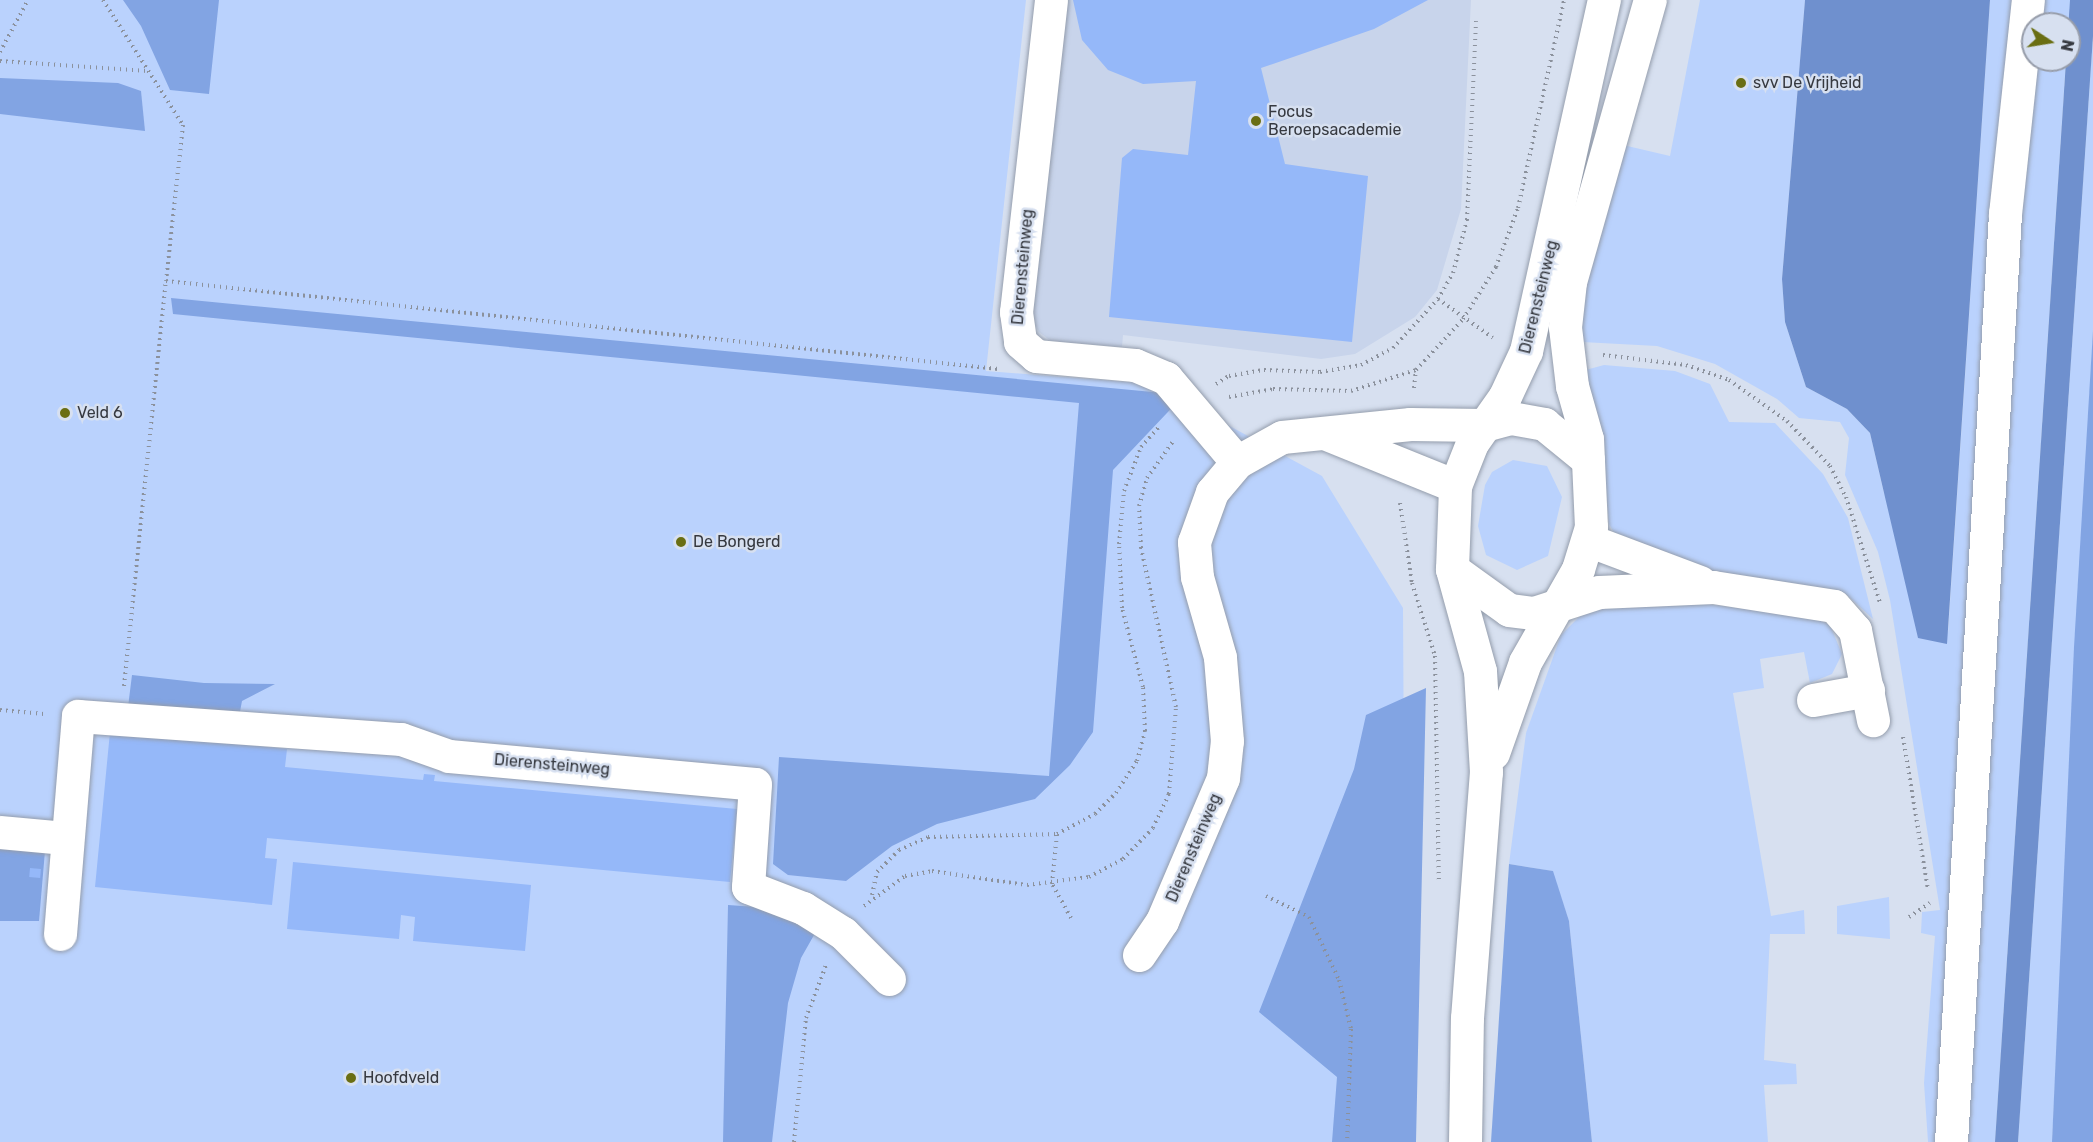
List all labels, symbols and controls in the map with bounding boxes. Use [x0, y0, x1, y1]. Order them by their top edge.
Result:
north arrow [2021, 12, 2081, 72]
text: N [2057, 38, 2078, 53]
place label: svv De Vrijheid [1753, 73, 1862, 93]
marker: svv De Vrijheid [1734, 76, 1748, 90]
place label: Focus Beroepsacademie [1268, 102, 1401, 140]
marker: Focus Beroepsacademie [1249, 114, 1263, 128]
street label: Dierensteinweg [1008, 208, 1038, 326]
street label: Dierensteinweg [1516, 238, 1562, 356]
place label: Veld 6 [77, 403, 123, 423]
marker: Veld 6 [58, 406, 72, 420]
place label: De Bongerd [693, 532, 780, 552]
marker: De Bongerd [674, 535, 688, 549]
street label: Dierensteinweg [493, 750, 611, 780]
street label: Dierensteinweg [1162, 791, 1226, 905]
place label: Hoofdveld [363, 1068, 439, 1088]
marker: Hoofdveld [344, 1071, 358, 1085]

